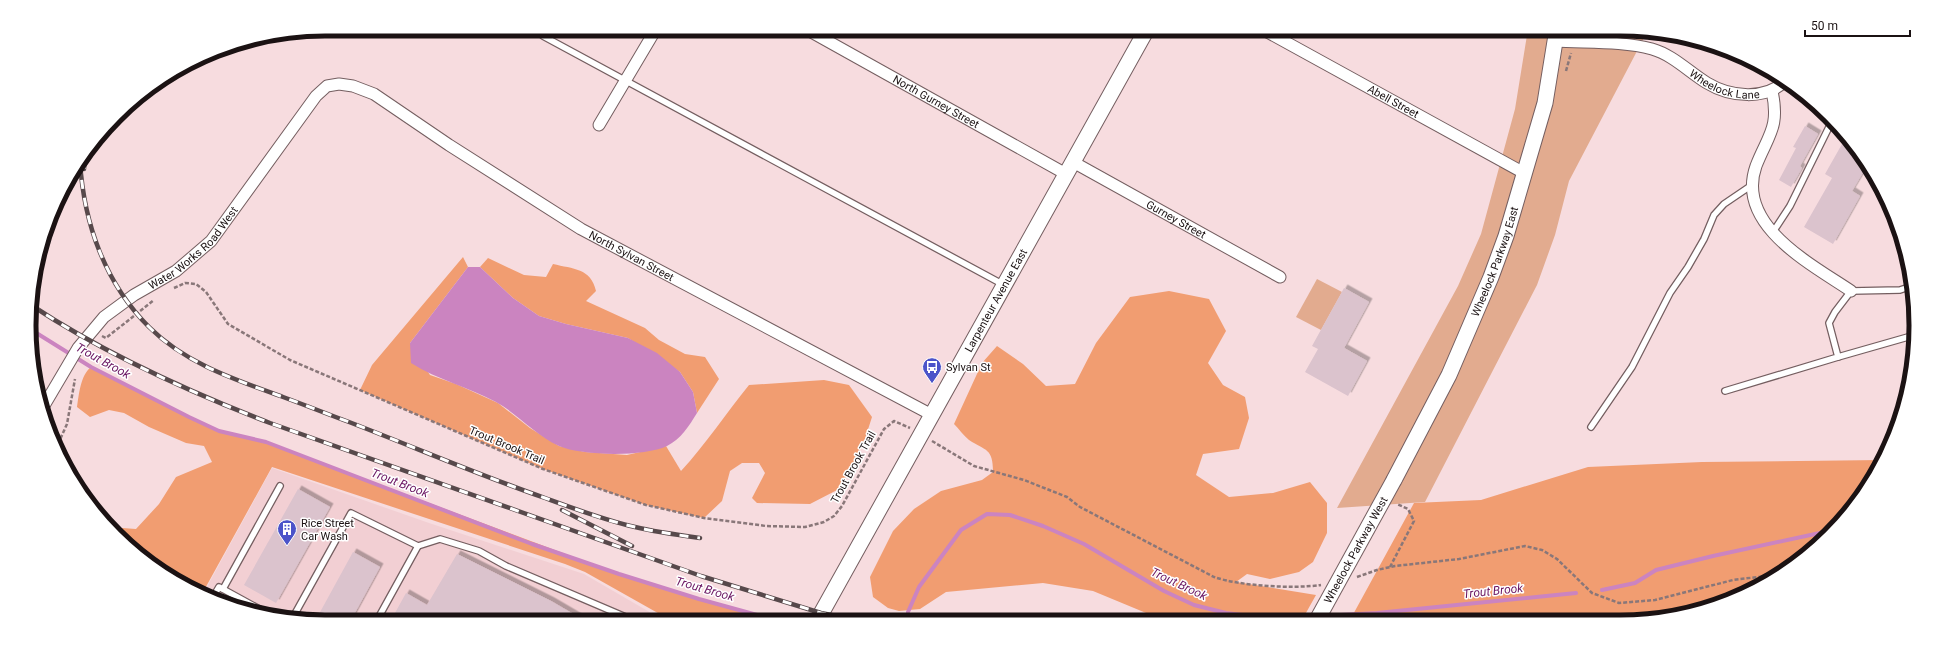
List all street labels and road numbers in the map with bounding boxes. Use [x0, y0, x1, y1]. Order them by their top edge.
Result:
street label: Wheelock Lane [1687, 67, 1761, 102]
street label: North Gurney Street [890, 73, 982, 131]
street label: Abell Street [1365, 82, 1421, 121]
street label: Gurney Street [1144, 198, 1208, 242]
street label: Water Works Road West [146, 204, 241, 292]
street label: Wheelock Parkway East [1469, 205, 1521, 319]
street label: North Sylvan Street [587, 228, 676, 284]
street label: Larpenteur Avenue East [962, 246, 1030, 355]
street label: Trout Brook Trail [467, 424, 546, 467]
street label: Trout Brook Trail [828, 429, 879, 506]
street label: Wheelock Parkway West [1321, 494, 1391, 606]

